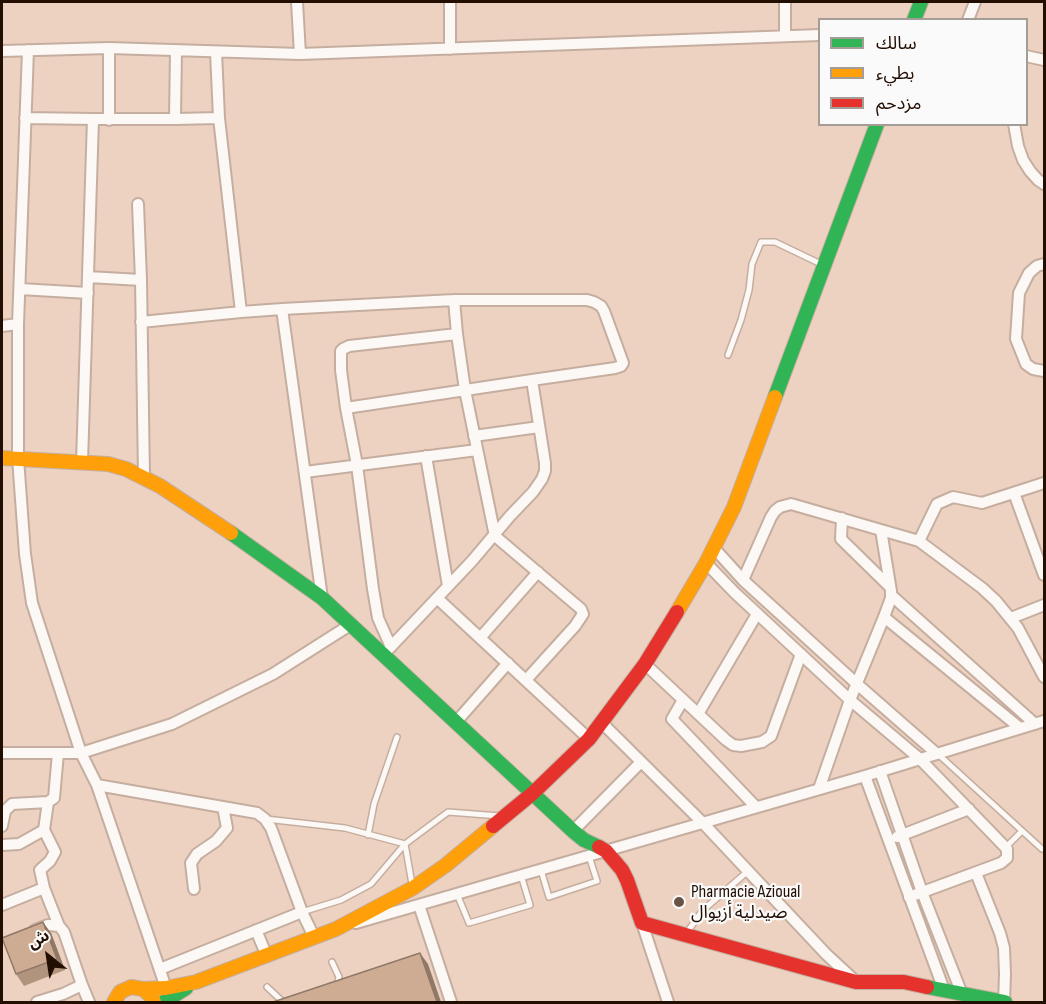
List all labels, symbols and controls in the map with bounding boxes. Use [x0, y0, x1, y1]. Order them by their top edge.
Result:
legend [818, 18, 1028, 126]
text: سالك [876, 33, 917, 54]
text: بطيء [876, 63, 914, 84]
text: مزدحم [876, 93, 921, 114]
place label: Pharmacie Azioual صيدلية أزيوال [691, 881, 800, 924]
marker: Pharmacie Azioual صيدلية أزيوال [672, 895, 686, 909]
north arrow [18, 926, 78, 986]
text: ش [25, 926, 53, 954]

